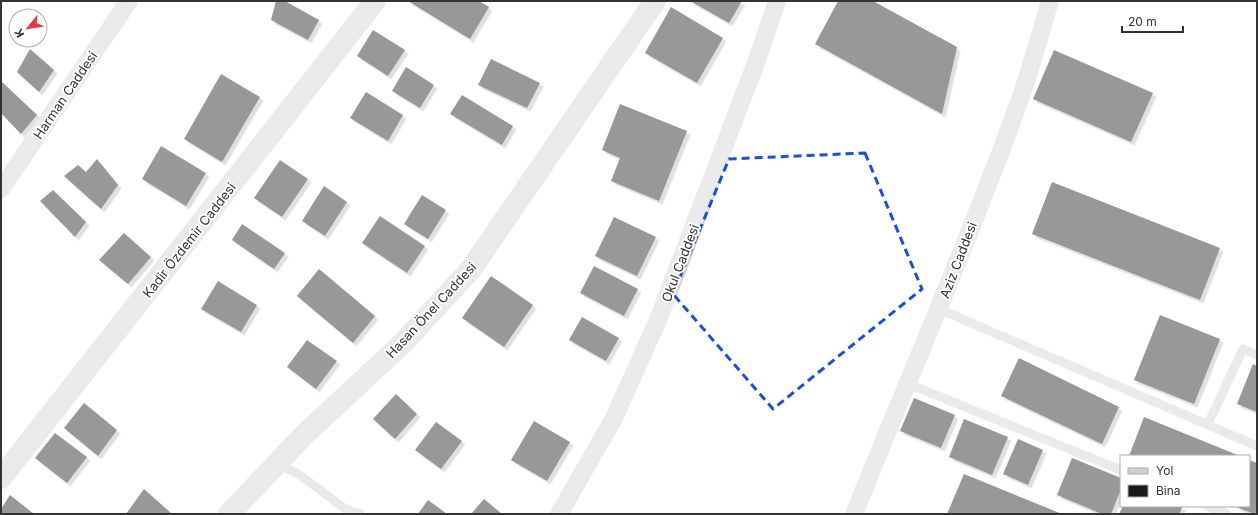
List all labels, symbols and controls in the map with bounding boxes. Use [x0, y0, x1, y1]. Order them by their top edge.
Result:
north arrow [8, 8, 48, 48]
scale bar [1122, 8, 1183, 34]
text: 20 m [1128, 14, 1157, 29]
text: K [11, 26, 27, 40]
street label: Harman Caddesi [30, 48, 100, 142]
street label: Kadir Özdemir Caddesi [139, 179, 239, 301]
street label: Aziz Caddesi [936, 220, 980, 300]
street label: Okul Caddesi [658, 222, 702, 304]
street label: Hasan Önel Caddesi [383, 259, 479, 361]
legend [1120, 455, 1250, 507]
text: Yol [1156, 463, 1173, 478]
text: Bina [1156, 483, 1181, 498]

